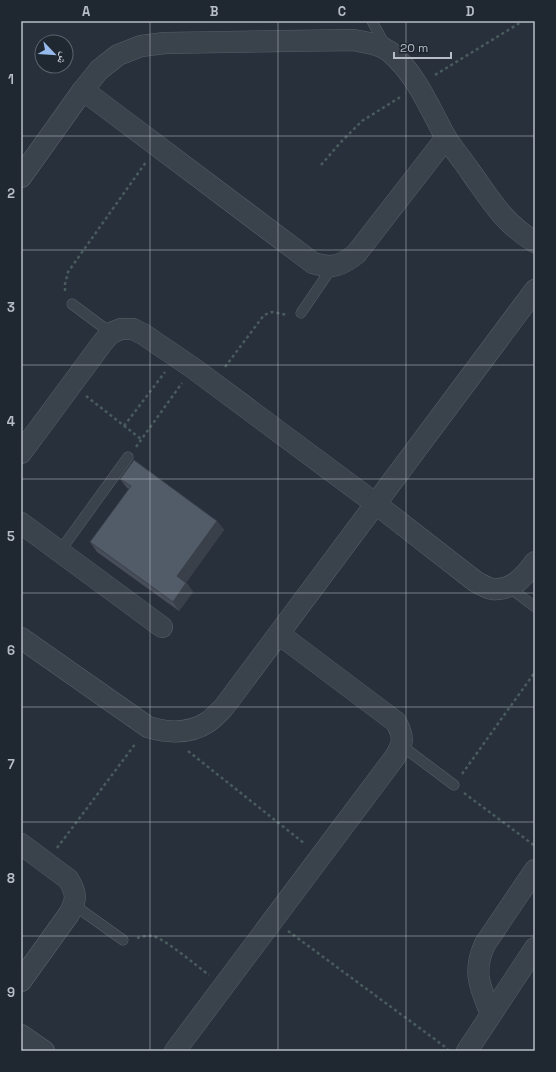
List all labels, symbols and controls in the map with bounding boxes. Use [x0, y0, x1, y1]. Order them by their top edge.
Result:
text: A [82, 3, 91, 20]
text: B [210, 3, 219, 20]
text: C [338, 3, 346, 20]
text: D [466, 3, 475, 20]
north arrow [34, 34, 74, 74]
scale bar [394, 34, 451, 60]
text: 20 m [400, 40, 428, 56]
text: ش [53, 50, 72, 67]
text: 1 [8, 71, 14, 88]
text: 2 [7, 185, 15, 202]
text: 3 [7, 299, 15, 316]
text: 4 [7, 413, 15, 430]
text: 5 [7, 528, 15, 545]
text: 6 [7, 642, 15, 659]
text: 7 [7, 756, 15, 773]
text: 8 [7, 870, 15, 887]
text: 9 [7, 984, 15, 1001]

